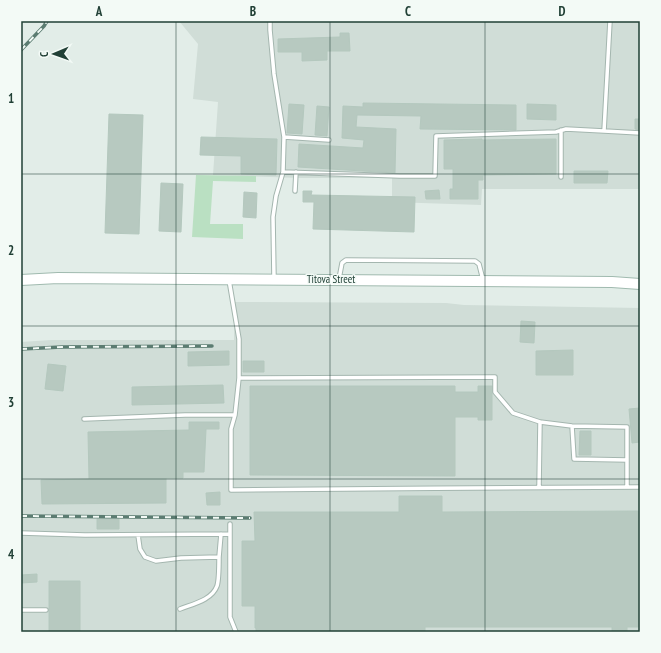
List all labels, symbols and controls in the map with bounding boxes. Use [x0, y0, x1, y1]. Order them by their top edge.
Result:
text: A [95, 3, 103, 20]
text: B [250, 3, 256, 20]
text: C [405, 3, 411, 20]
text: D [559, 3, 566, 20]
north arrow [34, 34, 74, 74]
text: С [37, 52, 51, 57]
text: 1 [8, 90, 14, 107]
text: 2 [8, 242, 14, 259]
street label: Titova Street [307, 272, 355, 286]
text: 3 [8, 394, 14, 411]
text: 4 [8, 546, 15, 563]

